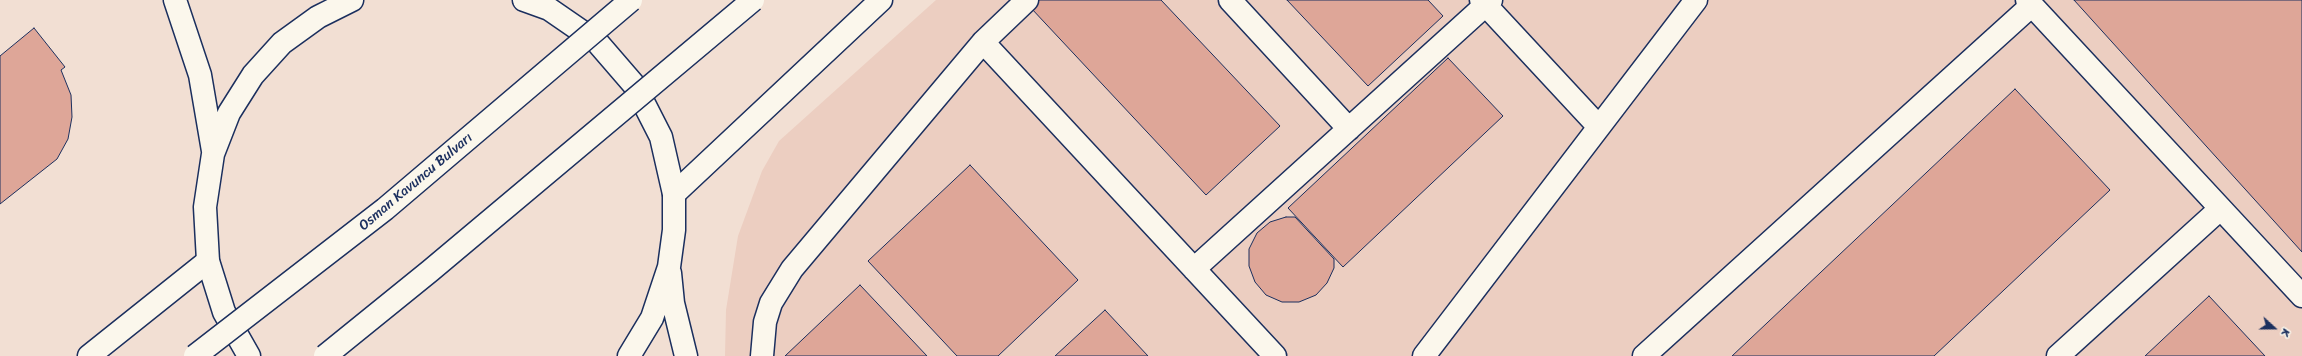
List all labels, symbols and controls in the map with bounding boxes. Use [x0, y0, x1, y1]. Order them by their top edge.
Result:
street label: Osman Kavuncu Bulvarı [356, 130, 476, 234]
north arrow [2254, 308, 2294, 348]
text: K [2276, 326, 2296, 339]

